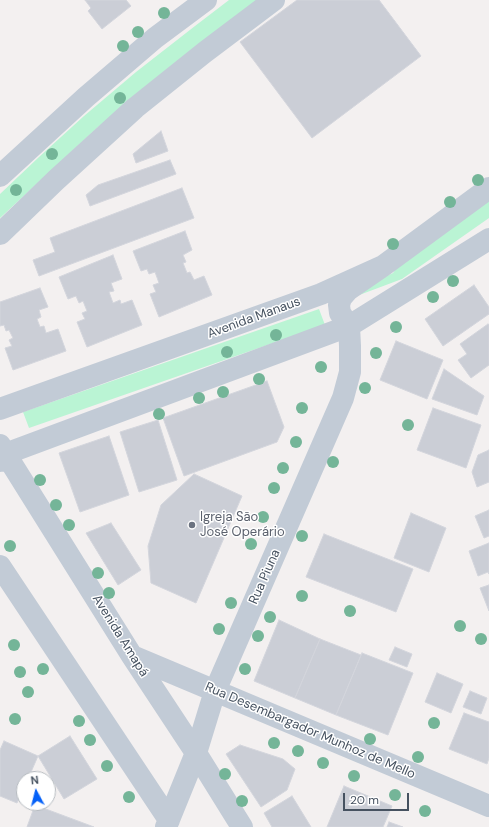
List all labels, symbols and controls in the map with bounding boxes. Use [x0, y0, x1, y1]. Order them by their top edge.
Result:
street label: Avenida Manaus [205, 294, 303, 342]
place label: Igreja São José Operário [200, 510, 285, 541]
marker: Igreja São José Operário [187, 520, 197, 530]
street label: Rua Piuna [246, 547, 284, 607]
street label: Avenida Amapá [89, 592, 151, 680]
street label: Rua Desembargador Munhoz de Mello [202, 679, 418, 783]
north arrow [16, 771, 56, 811]
text: N [30, 773, 39, 788]
scale bar [345, 785, 411, 811]
text: 20 m [350, 792, 379, 808]

